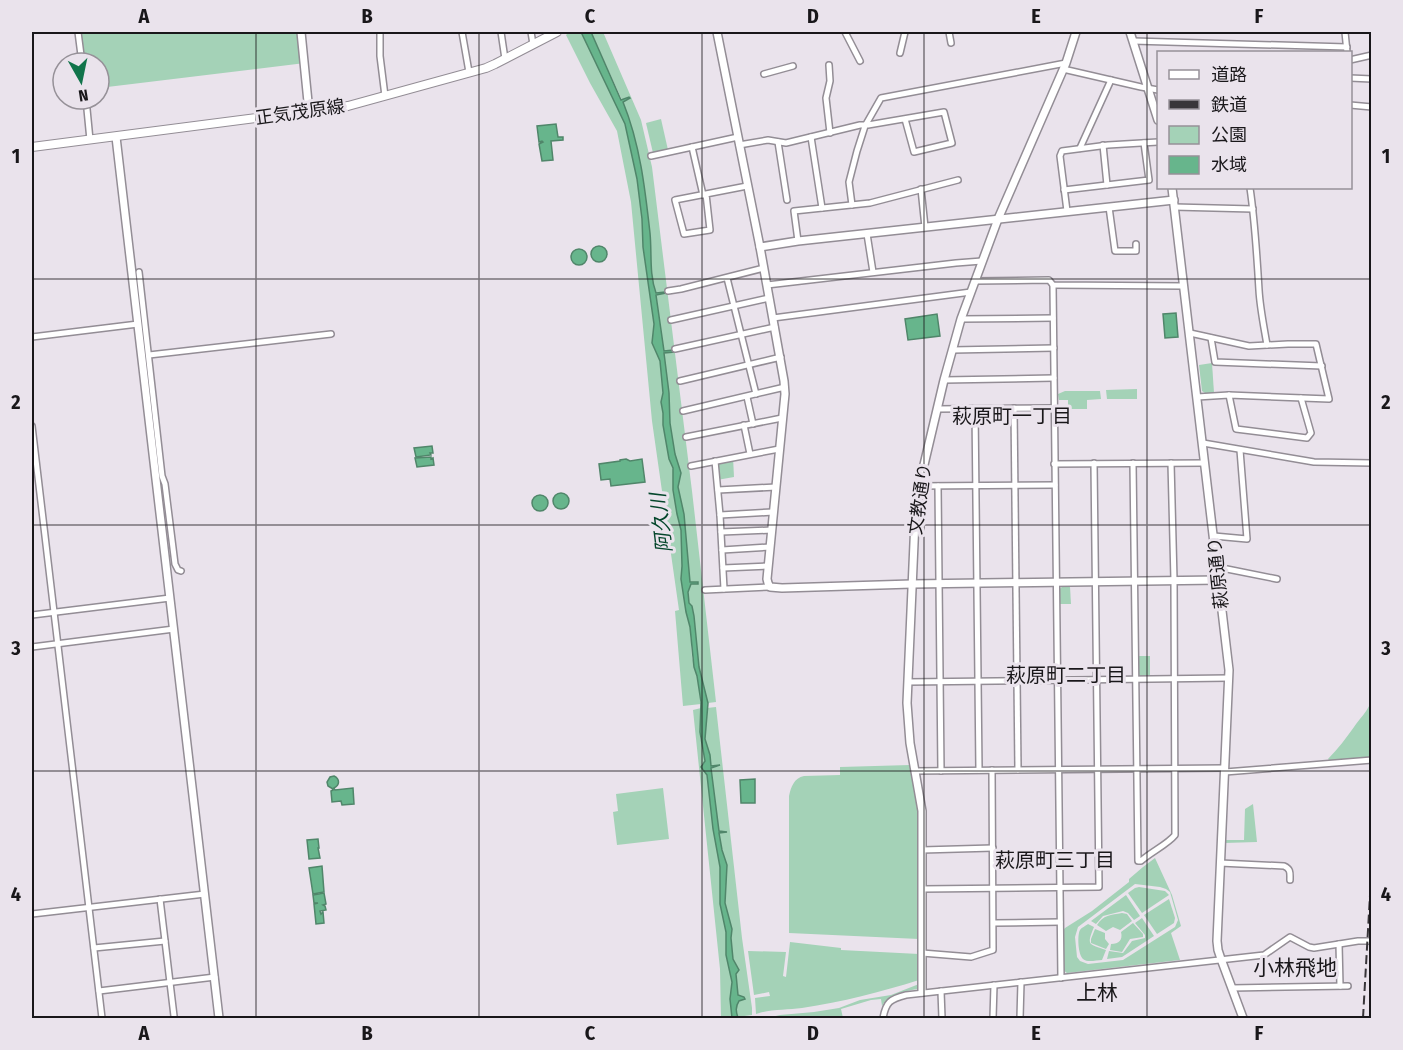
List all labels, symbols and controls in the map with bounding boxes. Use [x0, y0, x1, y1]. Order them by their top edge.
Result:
text: A [138, 4, 151, 28]
text: B [361, 4, 373, 28]
text: C [585, 4, 596, 28]
text: D [807, 4, 819, 28]
text: E [1031, 4, 1041, 28]
text: F [1255, 4, 1264, 28]
north arrow [51, 51, 111, 111]
legend [1157, 51, 1352, 189]
text: 道路 [1211, 64, 1247, 86]
text: N [77, 85, 89, 105]
text: 鉄道 [1211, 94, 1247, 116]
street label: 正気茂原線 [254, 95, 346, 129]
text: 公園 [1211, 124, 1247, 146]
text: 1 [12, 144, 20, 168]
text: 1 [1382, 144, 1390, 168]
text: 水域 [1211, 154, 1247, 176]
text: 2 [10, 390, 21, 414]
text: 2 [1380, 390, 1391, 414]
district label: 萩原町一丁目 [952, 404, 1072, 428]
street label: 文教通り [904, 462, 936, 536]
water label: 阿久川 [645, 490, 677, 554]
street label: 萩原通り [1203, 536, 1233, 610]
text: 3 [10, 636, 21, 660]
text: 3 [1380, 636, 1391, 660]
district label: 萩原町二丁目 [1006, 663, 1126, 687]
district label: 萩原町三丁目 [995, 848, 1115, 872]
text: 4 [11, 882, 21, 906]
text: 4 [1381, 882, 1391, 906]
district label: 小林飛地 [1253, 955, 1337, 981]
district label: 上林 [1076, 980, 1118, 1006]
text: A [138, 1021, 151, 1045]
text: B [361, 1021, 373, 1045]
text: C [585, 1021, 596, 1045]
text: D [807, 1021, 819, 1045]
text: E [1031, 1021, 1041, 1045]
text: F [1255, 1021, 1264, 1045]

